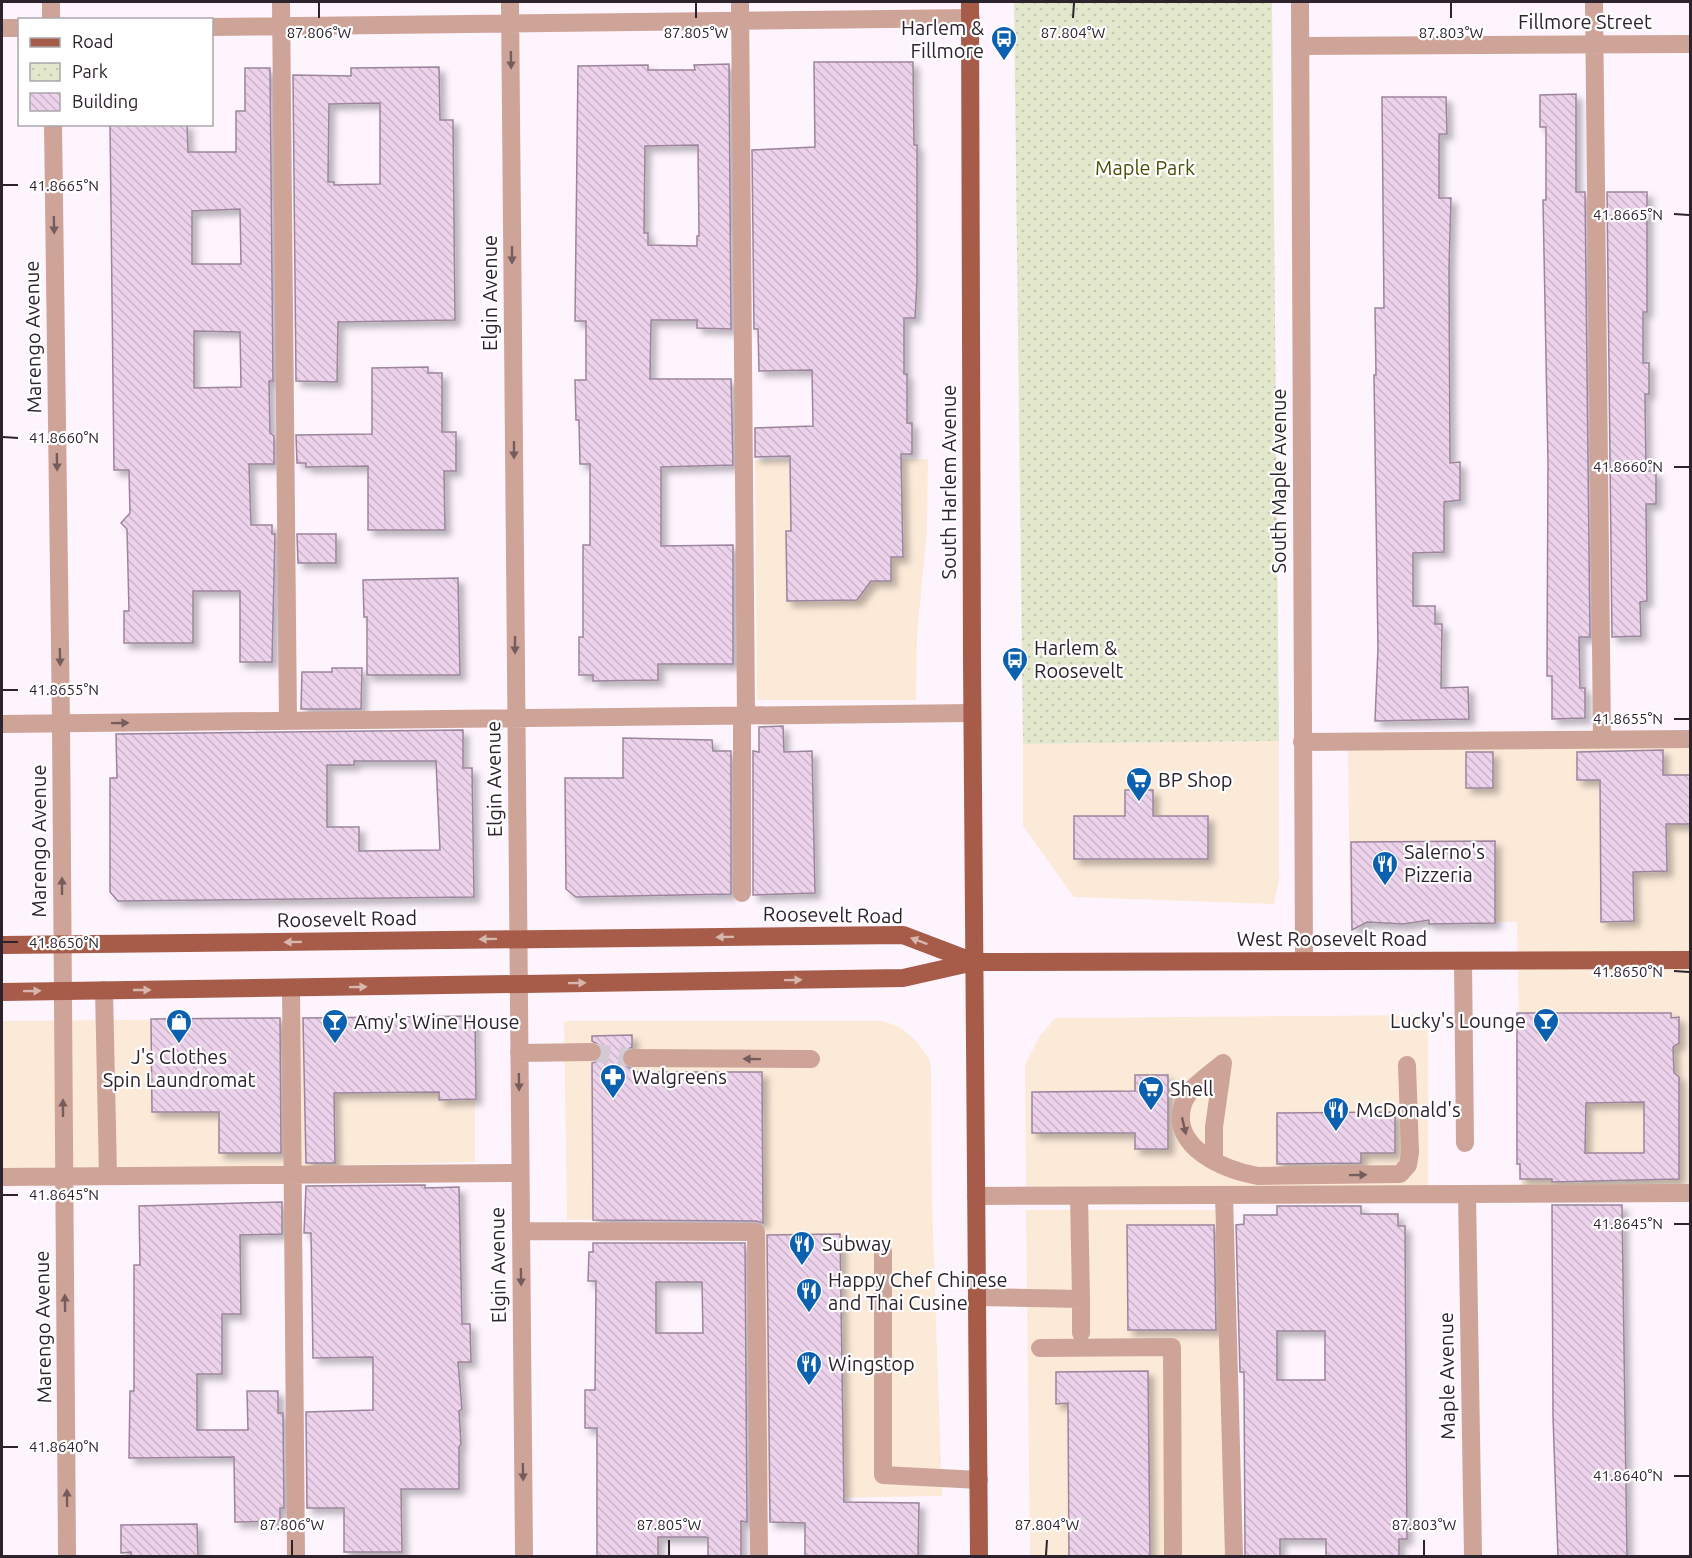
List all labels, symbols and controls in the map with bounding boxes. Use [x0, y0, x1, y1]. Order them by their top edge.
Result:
street label: Fillmore Street [1518, 10, 1652, 33]
place label: Harlem & Fillmore [901, 16, 984, 62]
legend [18, 18, 213, 126]
text: 87.806°W [287, 24, 351, 41]
text: 87.805°W [664, 24, 728, 41]
bus stop icon: Harlem & Fillmore [989, 24, 1019, 62]
text: 87.804°W [1041, 24, 1105, 41]
text: 87.803°W [1419, 24, 1483, 41]
text: Road [72, 31, 114, 51]
one-way arrow [506, 50, 516, 69]
text: Park [72, 61, 108, 81]
text: Building [72, 91, 138, 111]
park label: Maple Park [1095, 156, 1195, 179]
text: 41.8665°N [29, 177, 99, 194]
text: 41.8665°N [1593, 206, 1663, 223]
one-way arrow [49, 215, 59, 234]
street label: Elgin Avenue [478, 235, 501, 351]
one-way arrow [507, 245, 517, 264]
street label: Marengo Avenue [20, 260, 45, 414]
street label: South Harlem Avenue [937, 385, 960, 579]
street label: South Maple Avenue [1267, 388, 1290, 574]
text: 41.8660°N [29, 429, 99, 446]
one-way arrow [509, 440, 519, 459]
one-way arrow [53, 452, 62, 471]
text: 41.8660°N [1593, 458, 1663, 475]
one-way arrow [510, 635, 520, 654]
place label: Harlem & Roosevelt [1034, 636, 1124, 682]
bus stop icon: Harlem & Roosevelt [1000, 645, 1030, 683]
one-way arrow [55, 647, 65, 666]
text: 41.8655°N [29, 681, 99, 698]
text: 41.8655°N [1593, 710, 1663, 727]
one-way arrow [110, 718, 129, 728]
street label: Elgin Avenue [481, 721, 506, 837]
street label: Marengo Avenue [27, 765, 50, 917]
supermarket icon: BP Shop [1124, 765, 1154, 803]
place label: BP Shop [1158, 768, 1233, 791]
place label: Salerno's Pizzeria [1404, 840, 1485, 886]
restaurant icon: Salerno's Pizzeria [1370, 849, 1400, 887]
one-way arrow [57, 876, 67, 895]
street label: Roosevelt Road [763, 902, 903, 927]
street label: Roosevelt Road [277, 906, 417, 931]
street label: West Roosevelt Road [1237, 927, 1427, 950]
one-way arrow [716, 932, 735, 942]
text: 41.8650°N [29, 934, 99, 951]
one-way arrow [479, 935, 498, 944]
one-way arrow [910, 936, 928, 945]
one-way arrow [284, 937, 303, 947]
text: 41.8650°N [1593, 963, 1663, 980]
one-way arrow [783, 975, 802, 985]
one-way arrow [567, 978, 586, 988]
one-way arrow [348, 982, 367, 991]
one-way arrow [132, 985, 151, 995]
one-way arrow [22, 987, 41, 996]
bar icon: Lucky's Lounge [1531, 1006, 1561, 1044]
shop icon: J's Clothes Spin Laundromat [164, 1007, 194, 1045]
bar icon: Amy's Wine House [320, 1007, 350, 1045]
place label: Lucky's Lounge [1390, 1009, 1526, 1032]
place label: Amy's Wine House [354, 1010, 520, 1033]
place label: J's Clothes Spin Laundromat [103, 1045, 255, 1091]
one-way arrow [743, 1054, 762, 1064]
pharmacy icon: Walgreens [598, 1062, 628, 1100]
place label: Walgreens [632, 1065, 727, 1088]
one-way arrow [514, 1072, 524, 1091]
supermarket icon: Shell [1136, 1074, 1166, 1112]
place label: Shell [1170, 1077, 1213, 1100]
restaurant icon: McDonald's [1321, 1095, 1351, 1133]
place label: McDonald's [1356, 1098, 1461, 1121]
one-way arrow [58, 1099, 68, 1118]
one-way arrow [1180, 1117, 1190, 1135]
one-way arrow [1348, 1170, 1367, 1180]
text: 41.8645°N [29, 1186, 99, 1203]
street label: Elgin Avenue [485, 1207, 510, 1323]
text: 41.8645°N [1593, 1215, 1663, 1232]
restaurant icon: Subway [787, 1229, 817, 1267]
place label: Subway [822, 1232, 891, 1255]
street label: Marengo Avenue [30, 1250, 55, 1404]
one-way arrow [516, 1267, 526, 1286]
place label: Happy Chef Chinese and Thai Cusine [828, 1268, 1007, 1314]
restaurant icon: Happy Chef Chinese and Thai Cusine [794, 1276, 824, 1314]
one-way arrow [60, 1294, 70, 1313]
street label: Maple Avenue [1434, 1312, 1459, 1440]
restaurant icon: Wingstop [794, 1349, 824, 1387]
place label: Wingstop [828, 1352, 915, 1375]
text: 41.8640°N [29, 1438, 99, 1455]
one-way arrow [518, 1462, 528, 1481]
text: 41.8640°N [1593, 1467, 1663, 1484]
one-way arrow [62, 1489, 72, 1508]
text: 87.806°W [260, 1516, 324, 1533]
text: 87.805°W [637, 1516, 701, 1533]
text: 87.804°W [1015, 1516, 1079, 1533]
text: 87.803°W [1392, 1516, 1456, 1533]

